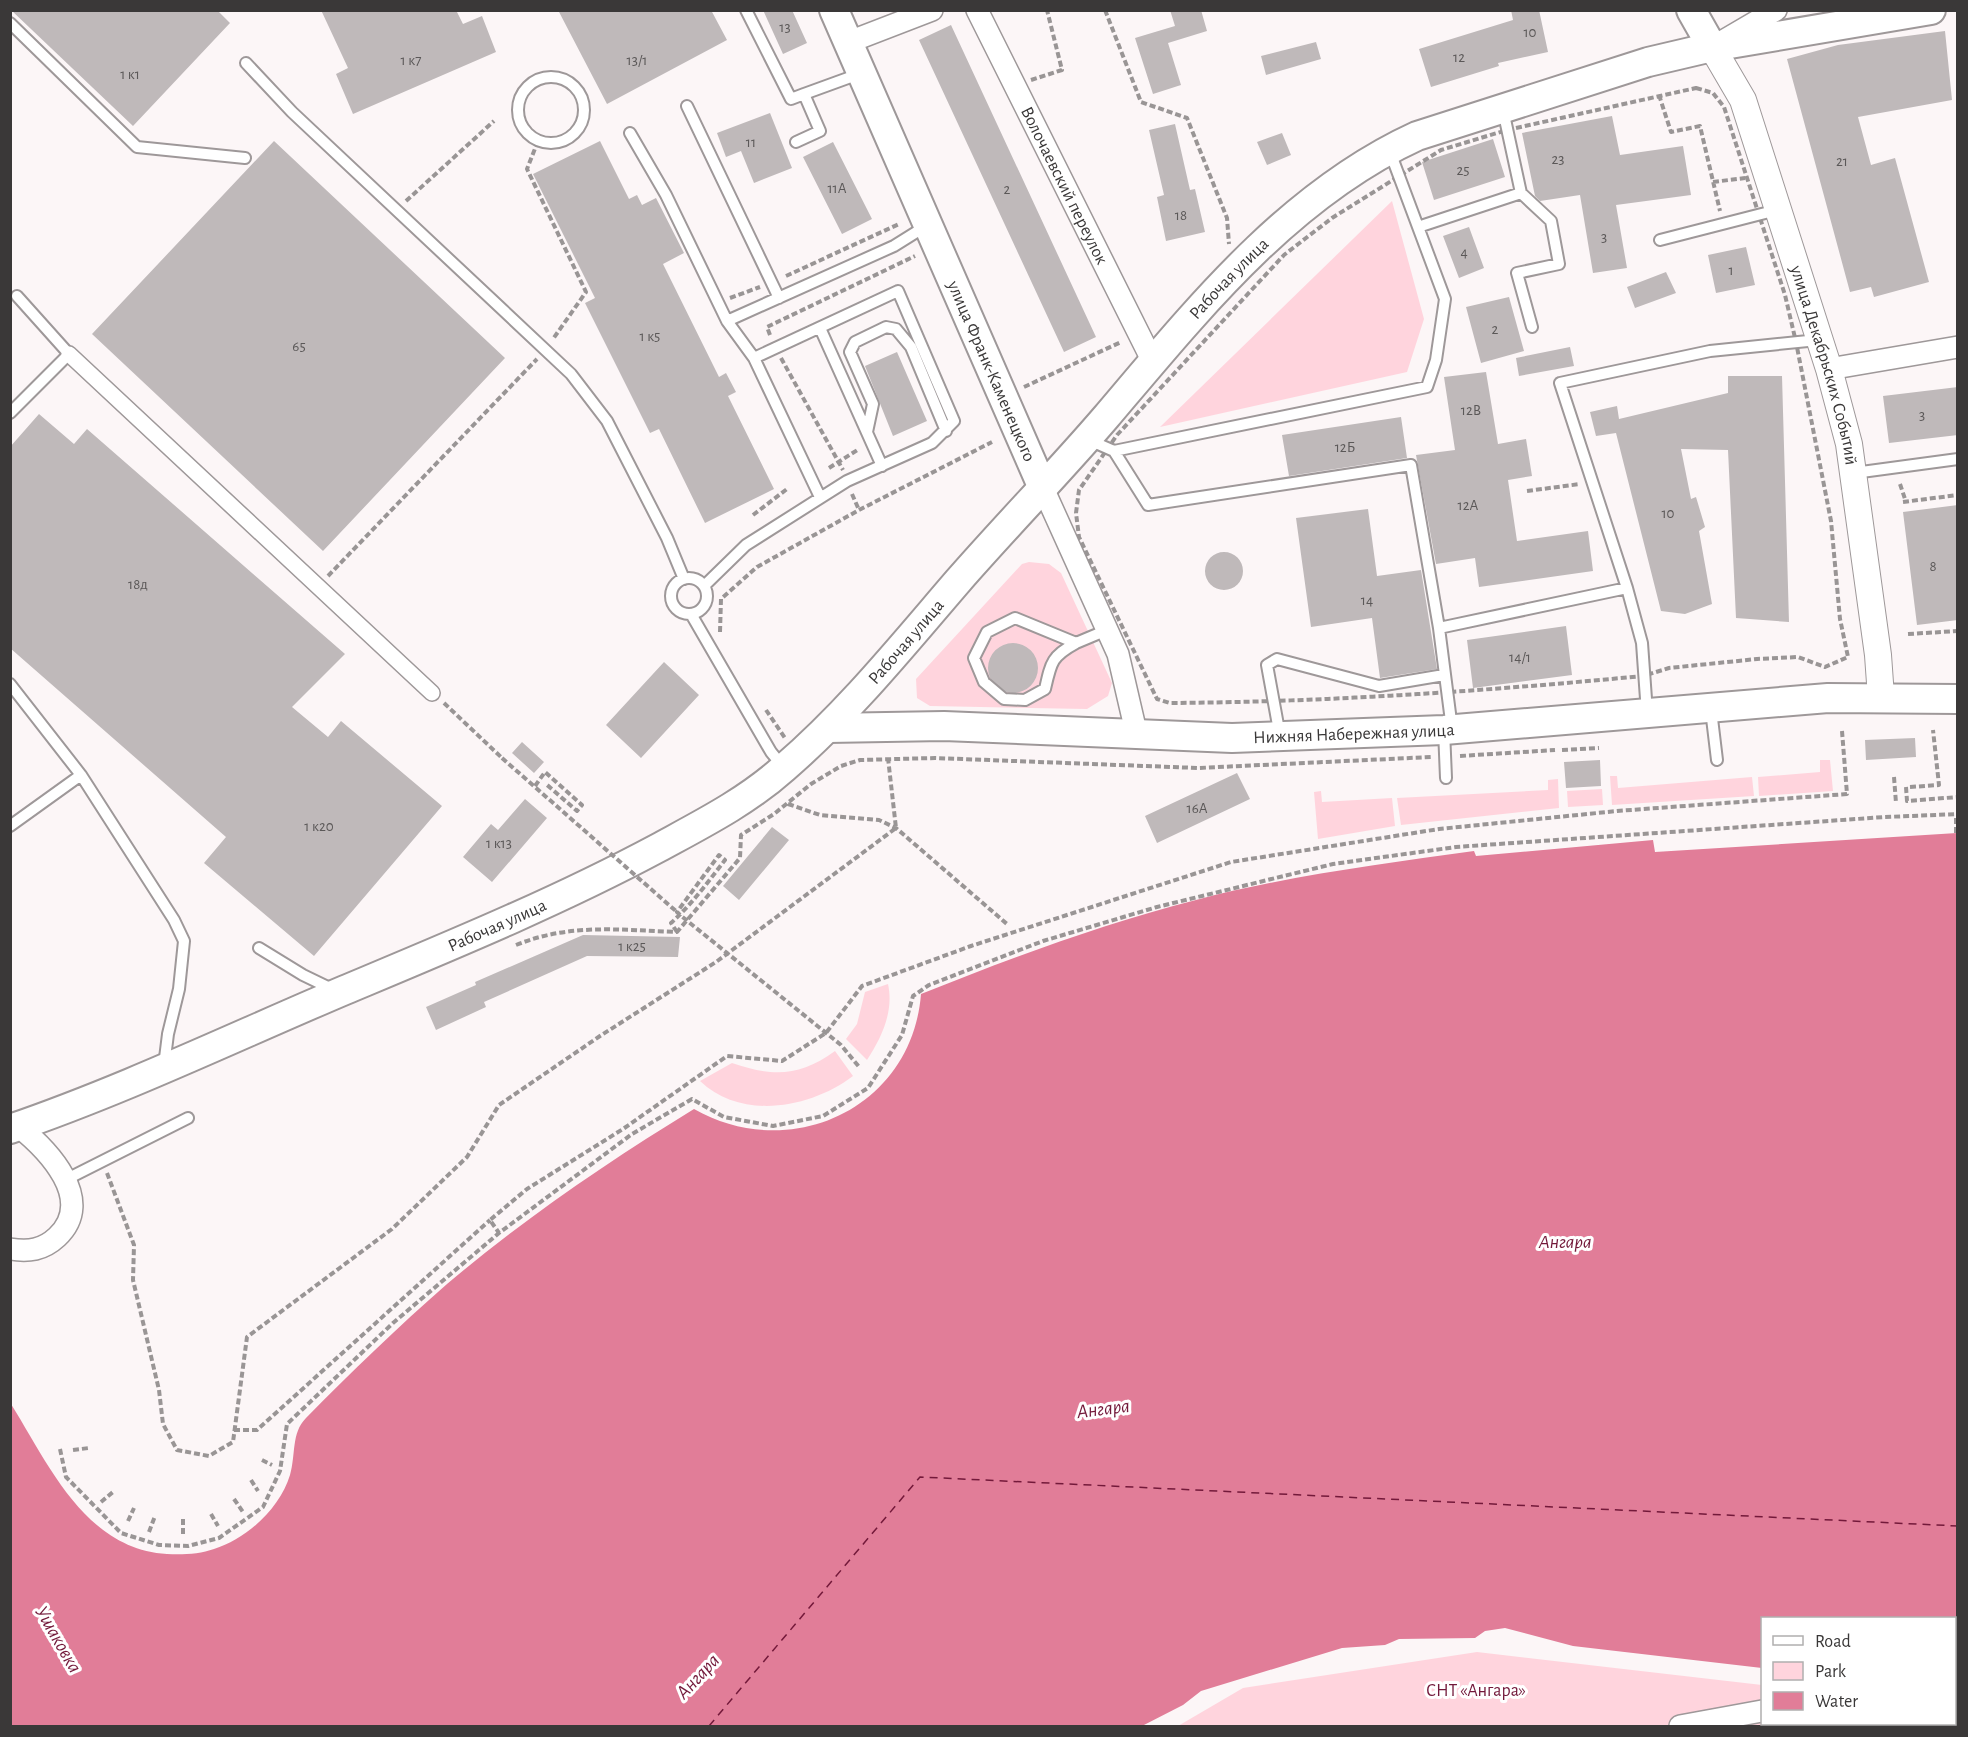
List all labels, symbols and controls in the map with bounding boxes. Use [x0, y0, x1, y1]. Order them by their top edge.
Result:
house number: 13 [779, 20, 791, 35]
house number: 10 [1523, 25, 1537, 40]
house number: 12 [1453, 50, 1465, 65]
house number: 1 к7 [401, 53, 421, 68]
house number: 13/1 [627, 53, 647, 68]
house number: 1 к1 [120, 67, 140, 82]
street label: Волочаевский переулок [1017, 104, 1111, 268]
house number: 11 [746, 135, 756, 150]
house number: 23 [1551, 152, 1565, 167]
house number: 21 [1836, 154, 1848, 169]
house number: 25 [1456, 163, 1470, 178]
house number: 11А [827, 181, 847, 196]
house number: 2 [1004, 182, 1011, 197]
house number: 18 [1175, 208, 1187, 223]
house number: 3 [1601, 230, 1607, 245]
street label: Рабочая улица [1186, 235, 1273, 323]
house number: 4 [1460, 245, 1468, 260]
house number: 1 [1728, 263, 1734, 278]
street label: улица Декабрьских Событий [1786, 263, 1860, 466]
street label: улица Франк-Каменецкого [943, 278, 1038, 464]
house number: 2 [1492, 322, 1499, 337]
house number: 1 к5 [640, 329, 660, 344]
house number: 65 [292, 339, 306, 354]
house number: 12В [1461, 403, 1481, 418]
house number: 3 [1919, 408, 1925, 423]
house number: 12Б [1335, 440, 1355, 455]
house number: 12А [1458, 498, 1479, 513]
house number: 10 [1661, 506, 1675, 521]
house number: 8 [1929, 559, 1937, 574]
house number: 18д [128, 577, 148, 592]
house number: 14 [1361, 593, 1373, 608]
street label: Рабочая улица [865, 596, 948, 688]
house number: 14/1 [1509, 650, 1531, 665]
street label: Нижняя Набережная улица [1253, 721, 1455, 747]
house number: 16А [1186, 801, 1208, 816]
house number: 1 к20 [304, 819, 334, 834]
house number: 1 к13 [486, 836, 512, 851]
street label: Рабочая улица [445, 896, 549, 956]
house number: 1 к25 [618, 939, 646, 954]
water label: Ангара [1537, 1232, 1592, 1252]
water label: Ангара [1075, 1396, 1131, 1422]
water label: Ушаковка [31, 1603, 85, 1676]
legend [1761, 1617, 1956, 1725]
text: Road [1815, 1633, 1851, 1651]
water label: Ангара [672, 1650, 723, 1704]
text: Park [1815, 1663, 1847, 1681]
park label: СНТ «Ангара» [1426, 1682, 1526, 1700]
text: Water [1815, 1693, 1858, 1711]

